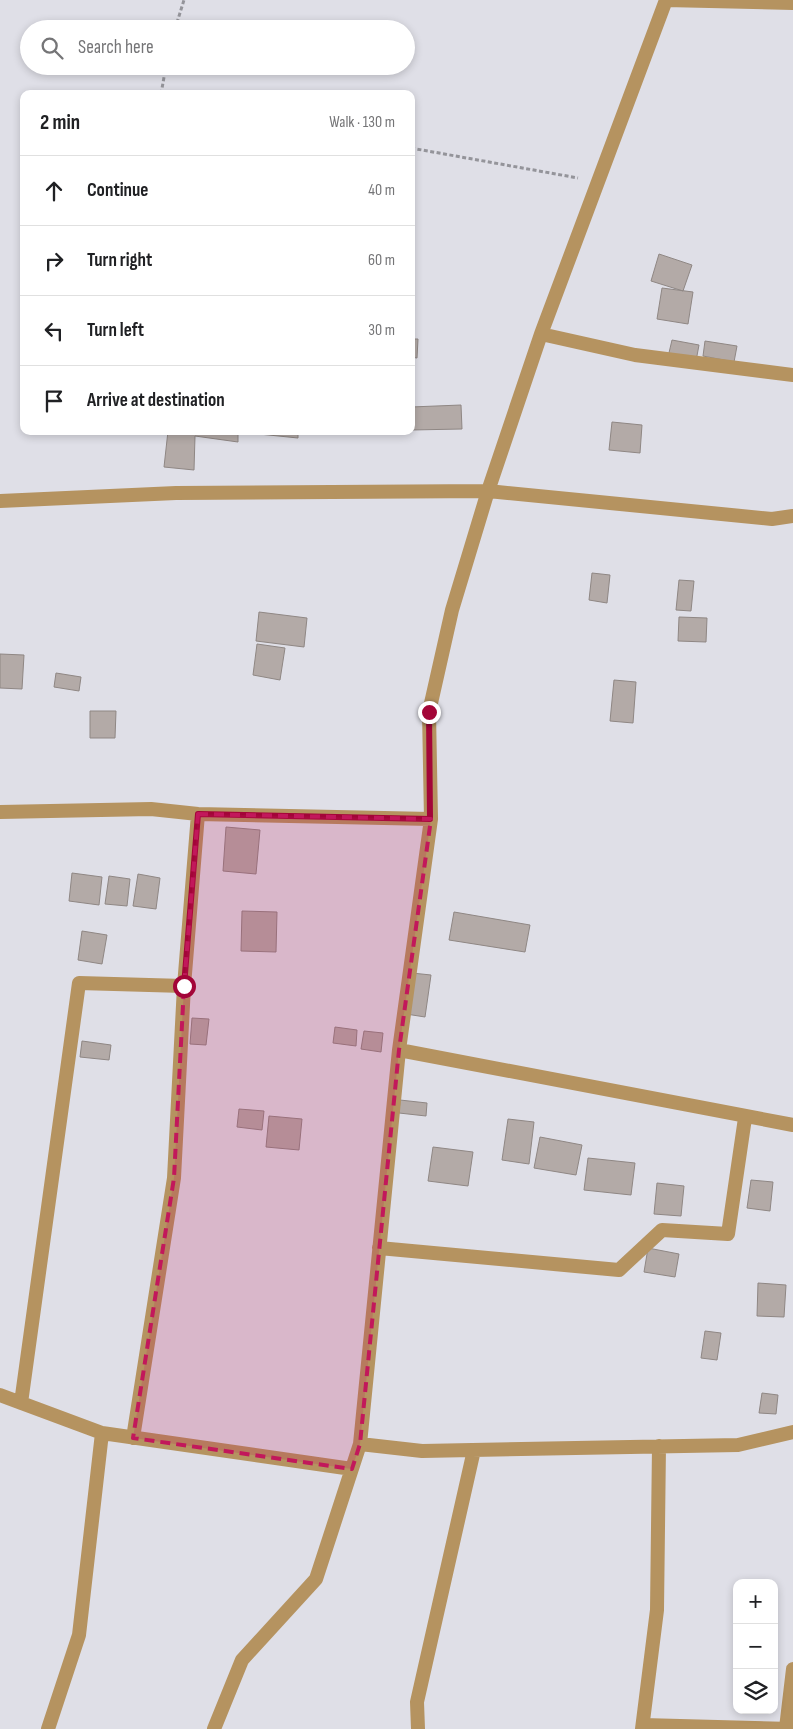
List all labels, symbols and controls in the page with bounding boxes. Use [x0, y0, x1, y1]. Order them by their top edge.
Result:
search box [20, 20, 415, 75]
icon: search [38, 34, 66, 62]
text: Search here [78, 36, 154, 59]
text: 2 min [40, 110, 80, 135]
text: Walk · 130 m [329, 113, 395, 132]
icon: ahead [40, 177, 68, 205]
text: Continue [87, 179, 148, 202]
text: 40 m [368, 181, 395, 200]
icon: right [40, 247, 68, 275]
text: Turn right [87, 249, 152, 272]
text: 60 m [368, 251, 395, 270]
icon: left [40, 317, 68, 345]
text: Turn left [87, 319, 144, 342]
text: 30 m [368, 321, 395, 340]
icon: arrive [40, 387, 68, 415]
text: Arrive at destination [87, 389, 225, 412]
route end [418, 701, 441, 724]
route start [173, 975, 196, 998]
map controls [733, 1579, 778, 1714]
button: + [733, 1579, 778, 1624]
button: − [733, 1624, 778, 1669]
button: layers [733, 1669, 778, 1714]

